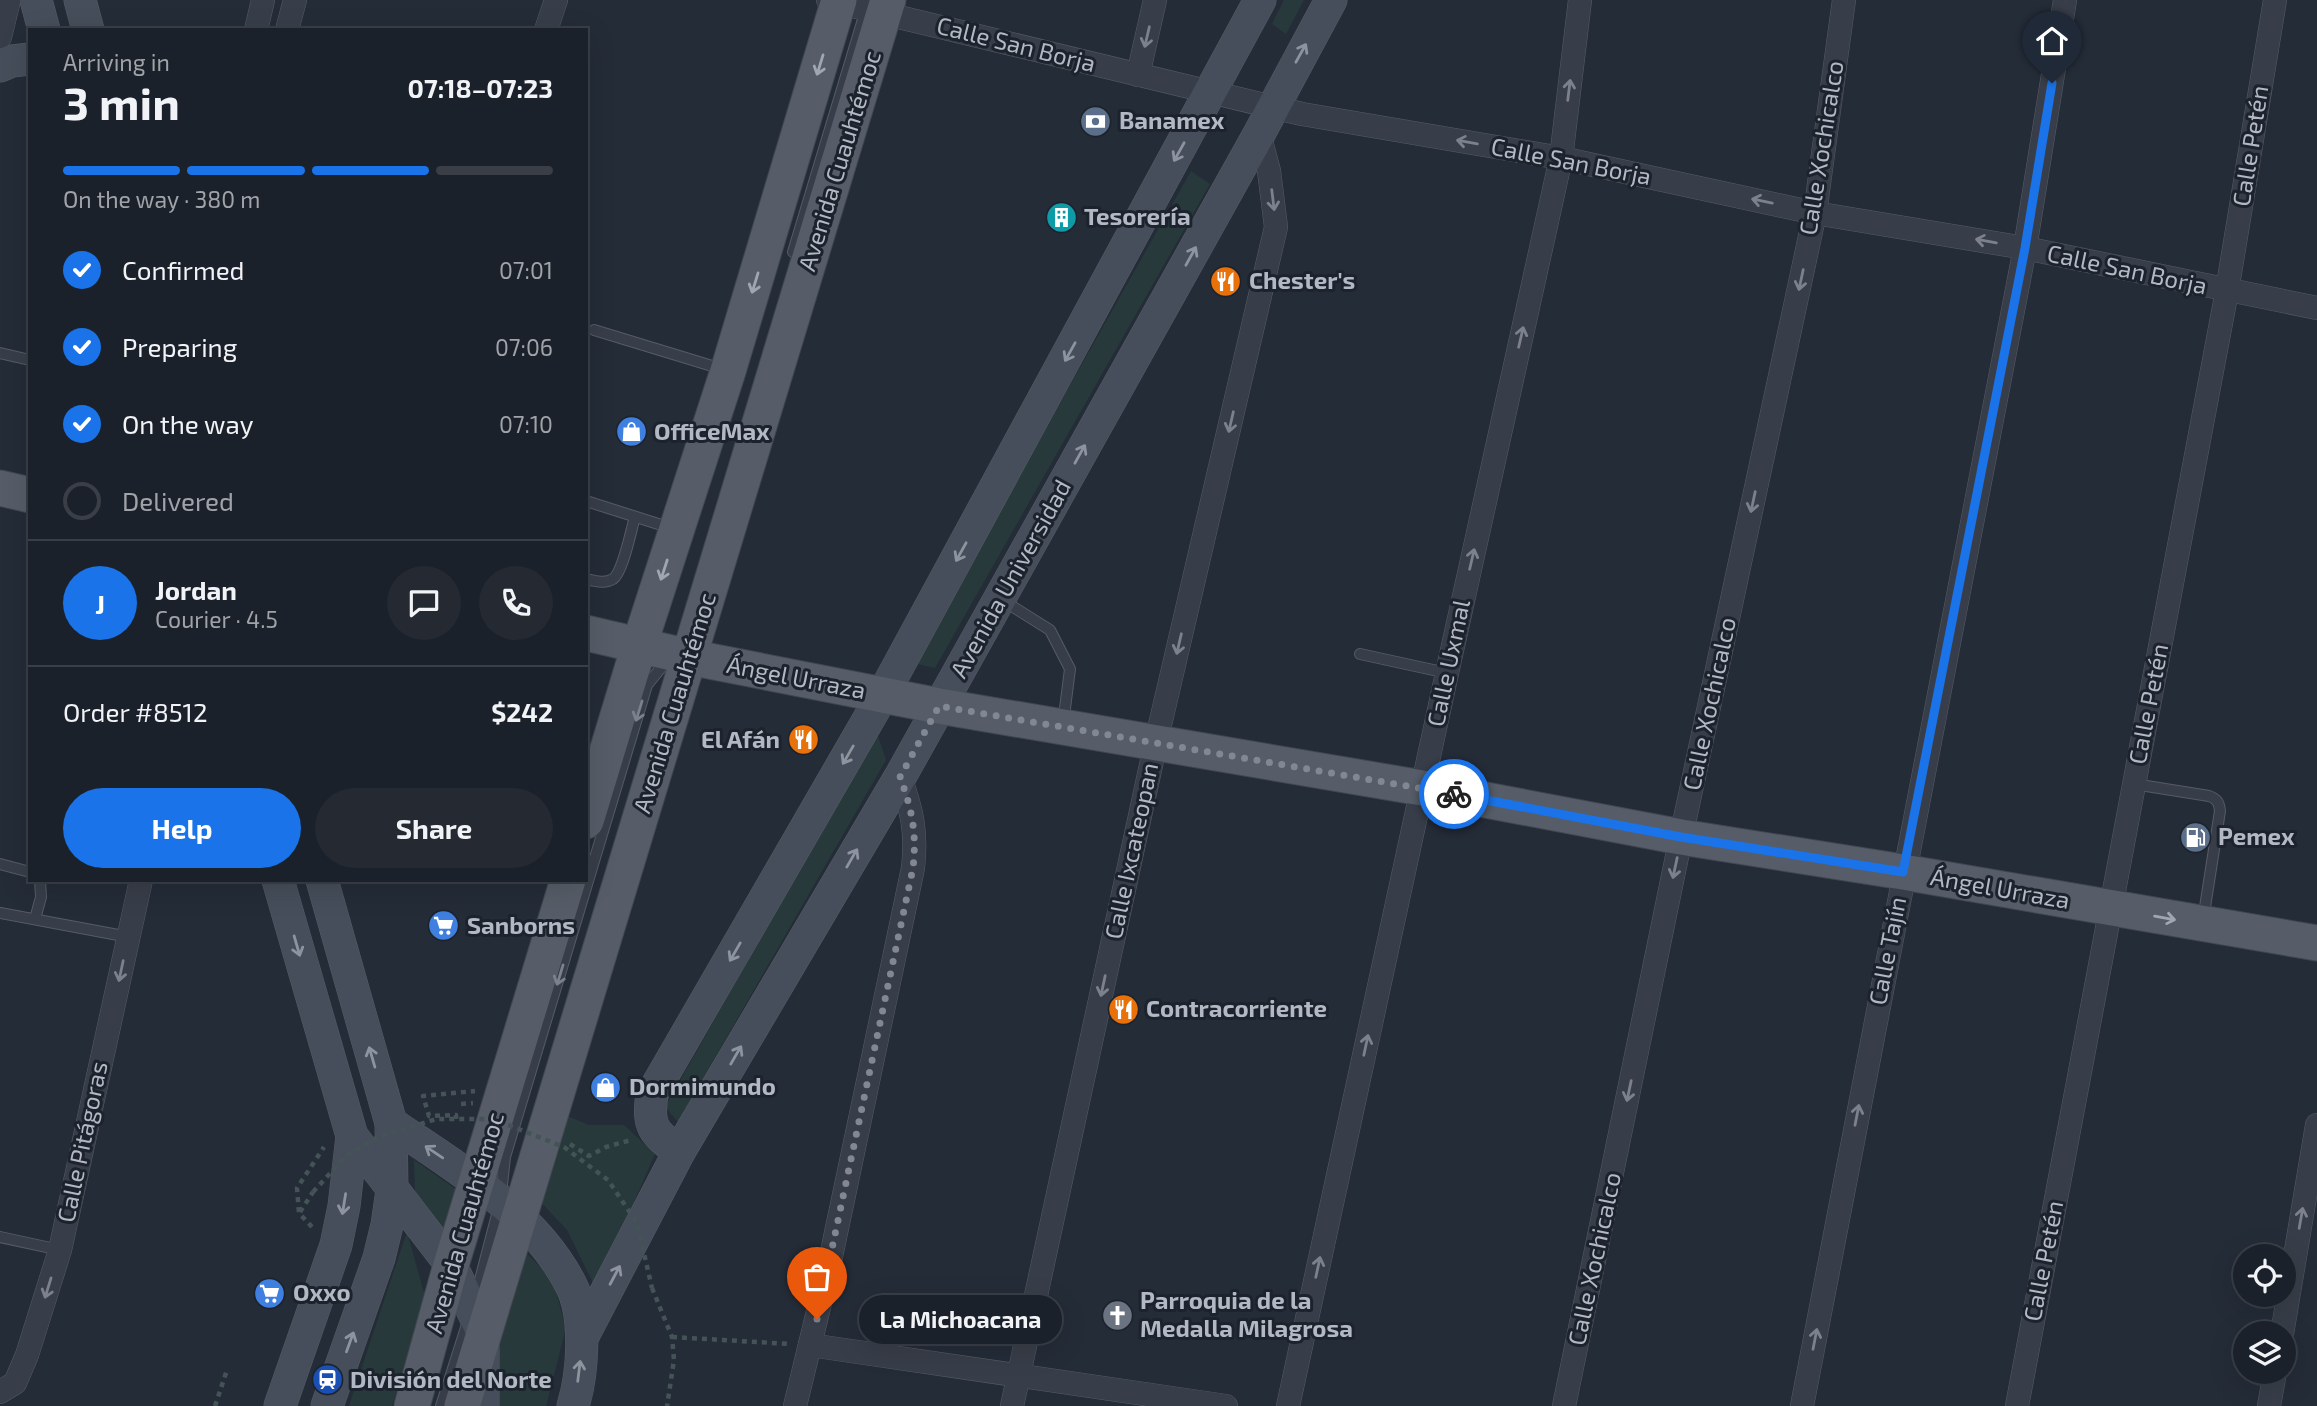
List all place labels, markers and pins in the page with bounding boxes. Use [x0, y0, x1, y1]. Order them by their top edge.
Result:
pin [2022, 11, 2082, 83]
bank icon: Banamex [1079, 104, 1113, 138]
place label: Banamex [1119, 105, 1225, 134]
building icon: Tesorería [1044, 200, 1078, 234]
place label: Tesorería [1084, 201, 1191, 230]
restaurant icon: Chester's [1209, 264, 1243, 298]
place label: Chester's [1249, 265, 1355, 294]
shop icon: OfficeMax [614, 415, 648, 449]
place label: OfficeMax [654, 416, 770, 445]
restaurant icon: El Afán [786, 723, 820, 757]
place label: El Afán [701, 724, 780, 753]
fuel station icon: Pemex [2178, 820, 2212, 854]
place label: Pemex [2218, 821, 2295, 850]
supermarket icon: Sanborns [427, 909, 461, 943]
place label: Sanborns [467, 910, 575, 939]
restaurant icon: Contracorriente [1106, 992, 1140, 1026]
place label: Contracorriente [1146, 993, 1327, 1022]
shop icon: Dormimundo [589, 1070, 623, 1104]
place label: Dormimundo [629, 1071, 776, 1100]
pin [787, 1247, 847, 1319]
supermarket icon: Oxxo [253, 1276, 287, 1310]
place label: Oxxo [293, 1277, 351, 1306]
place label: Parroquia de la Medalla Milagrosa [1140, 1285, 1353, 1342]
callout: La Michoacana [859, 1294, 1062, 1344]
church icon: Parroquia de la Medalla Milagrosa [1100, 1298, 1134, 1332]
station icon: División del Norte [310, 1363, 344, 1397]
place label: División del Norte [350, 1364, 552, 1393]

